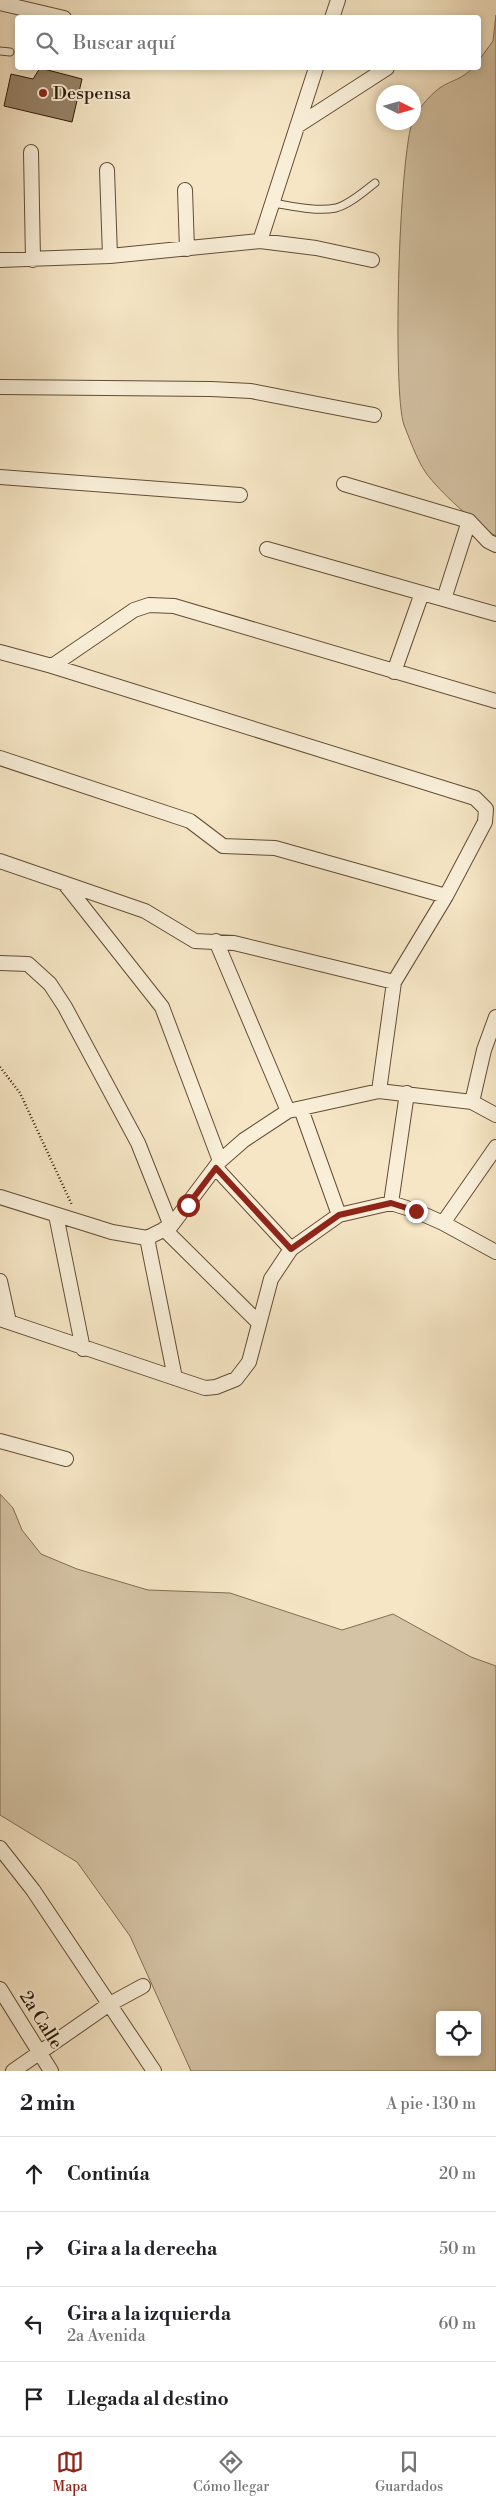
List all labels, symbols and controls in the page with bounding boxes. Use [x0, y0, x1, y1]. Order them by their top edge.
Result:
search box [15, 15, 481, 70]
icon: search [33, 29, 61, 57]
text: Buscar aquí [73, 31, 175, 55]
place label: Despensa [53, 82, 132, 105]
north arrow [376, 85, 421, 130]
marker: Despensa [37, 87, 49, 99]
route start [177, 1194, 200, 1217]
route end [405, 1200, 428, 1223]
street label: 2a Calle [14, 1987, 68, 2053]
map controls [436, 2011, 481, 2056]
button: locate [436, 2011, 481, 2056]
text: 2 min [20, 2091, 75, 2117]
text: A pie · 130 m [386, 2094, 476, 2114]
icon: ahead [20, 2160, 48, 2188]
text: Continúa [67, 2162, 150, 2186]
text: 20 m [439, 2164, 476, 2184]
icon: right [20, 2235, 48, 2263]
text: Gira a la derecha [67, 2237, 217, 2261]
text: 50 m [439, 2239, 476, 2259]
text: Gira a la izquierda [67, 2302, 231, 2326]
icon: left [20, 2310, 48, 2338]
text: 60 m [438, 2314, 476, 2334]
text: 2a Avenida [67, 2326, 146, 2346]
icon: arrive [20, 2385, 48, 2413]
text: Llegada al destino [67, 2387, 229, 2411]
tab: Mapa [53, 2448, 87, 2496]
tab: Cómo llegar [193, 2448, 269, 2496]
tab: Guardados [375, 2448, 443, 2496]

